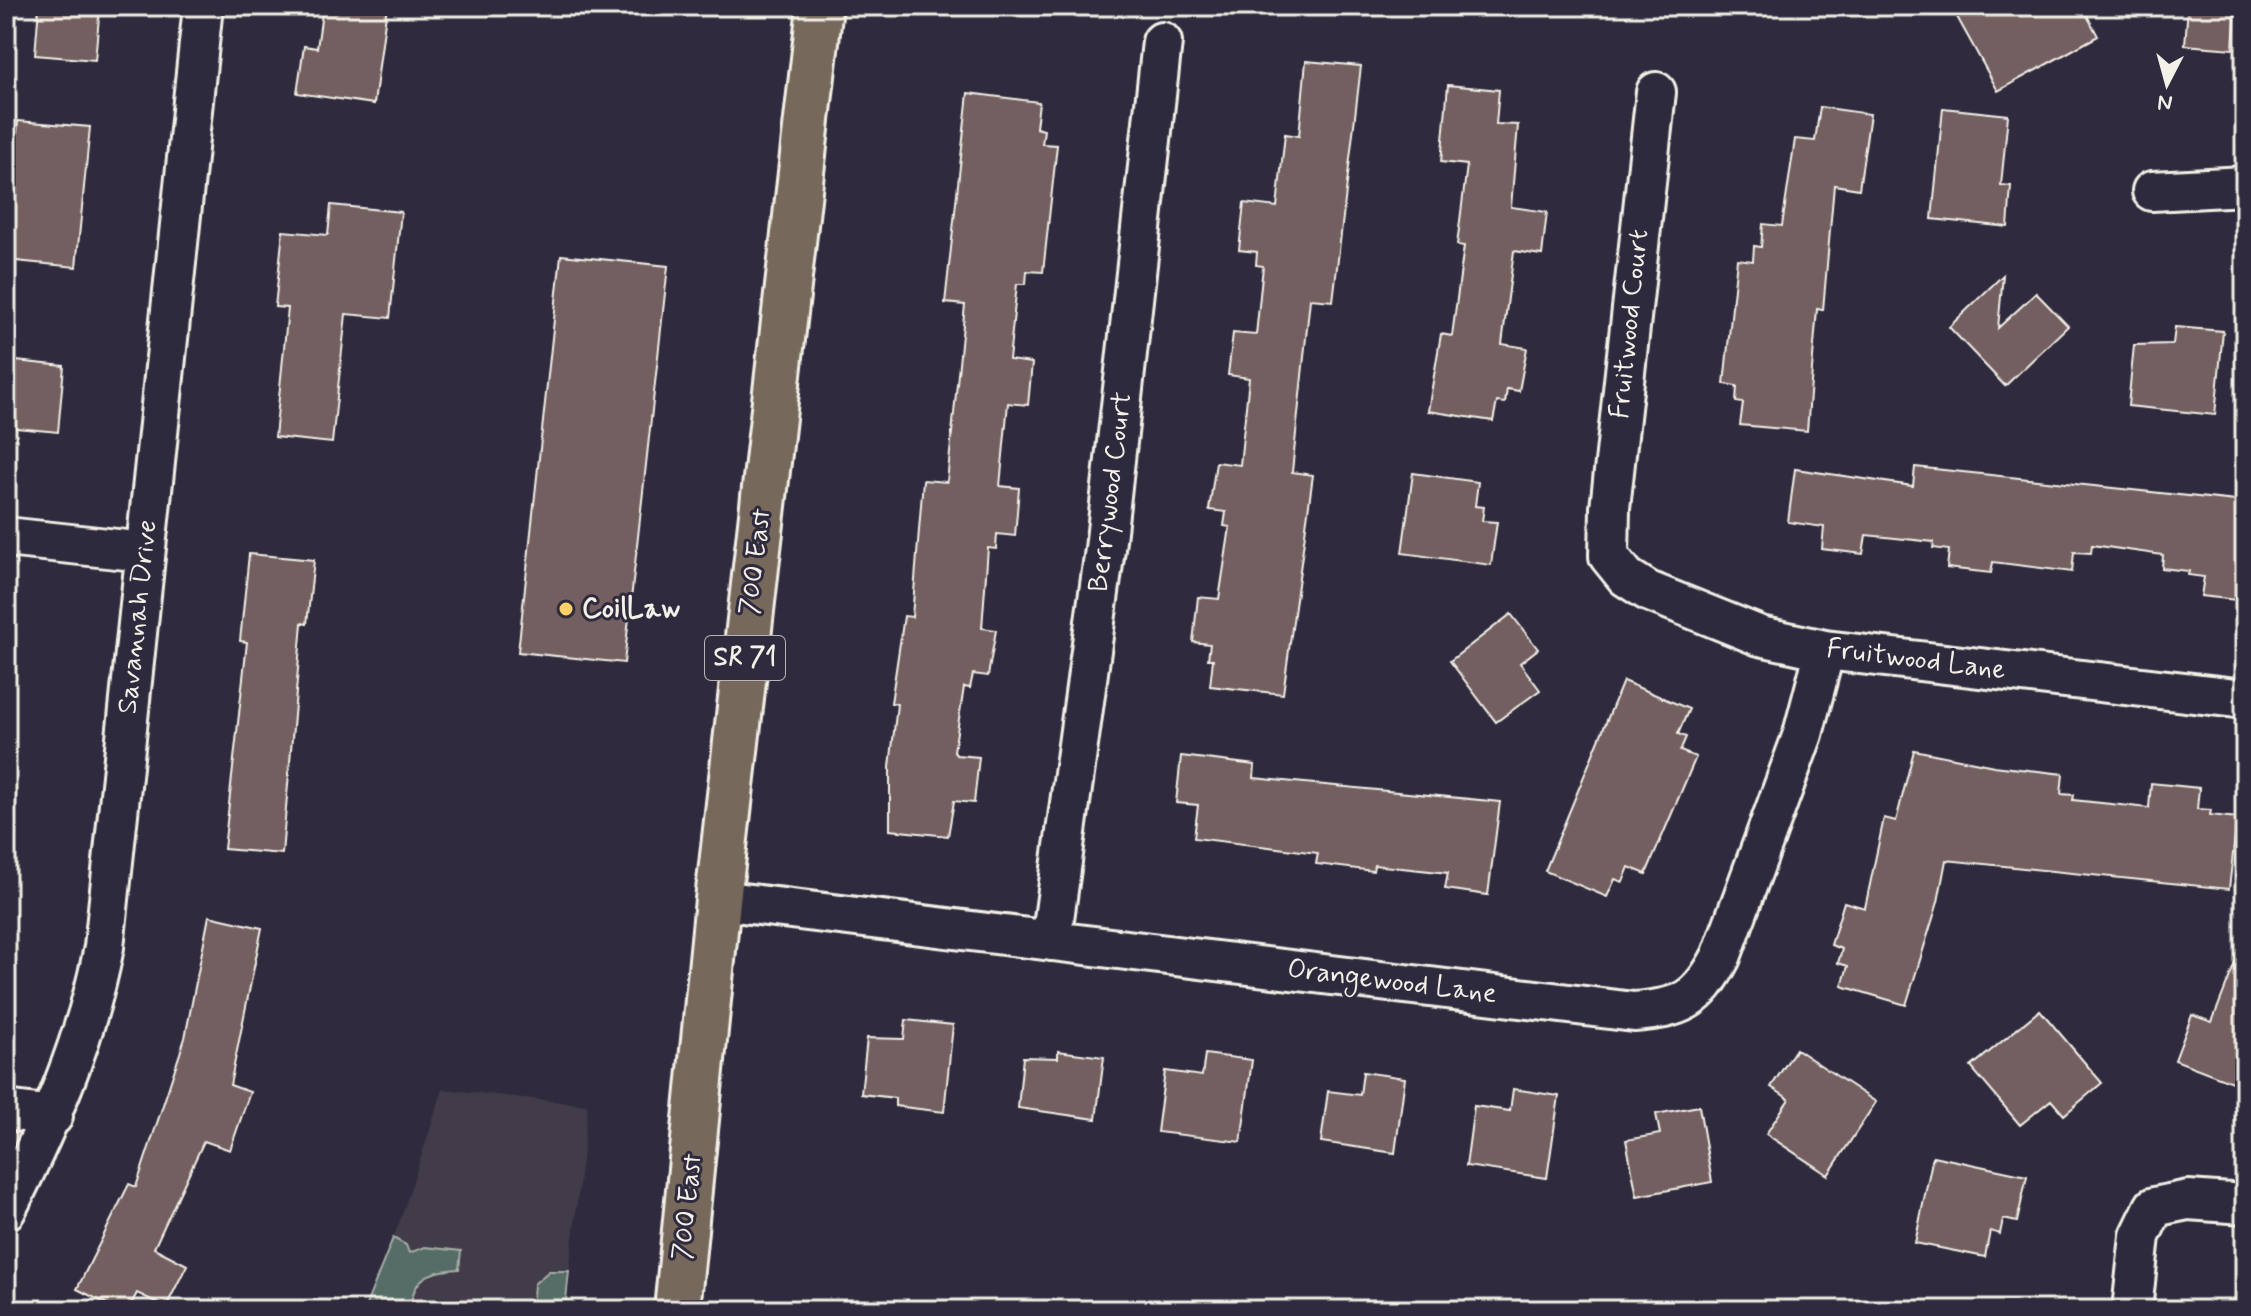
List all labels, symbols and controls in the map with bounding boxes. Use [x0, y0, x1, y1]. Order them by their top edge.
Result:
north arrow [2127, 44, 2207, 124]
text: N [2156, 87, 2174, 117]
street label: Fruitwood Court [1602, 227, 1658, 421]
street label: Berrywood Court [1080, 390, 1142, 594]
street label: 700 East [731, 506, 781, 617]
street label: Savannah Drive [109, 518, 167, 716]
place label: CoilLaw [582, 591, 681, 628]
marker: CoilLaw [557, 600, 575, 618]
street label: Fruitwood Lane [1824, 631, 2008, 689]
road number: SR 71 [705, 636, 785, 680]
street label: Orangewood Lane [1285, 951, 1499, 1015]
street label: 700 East [664, 1151, 712, 1262]

